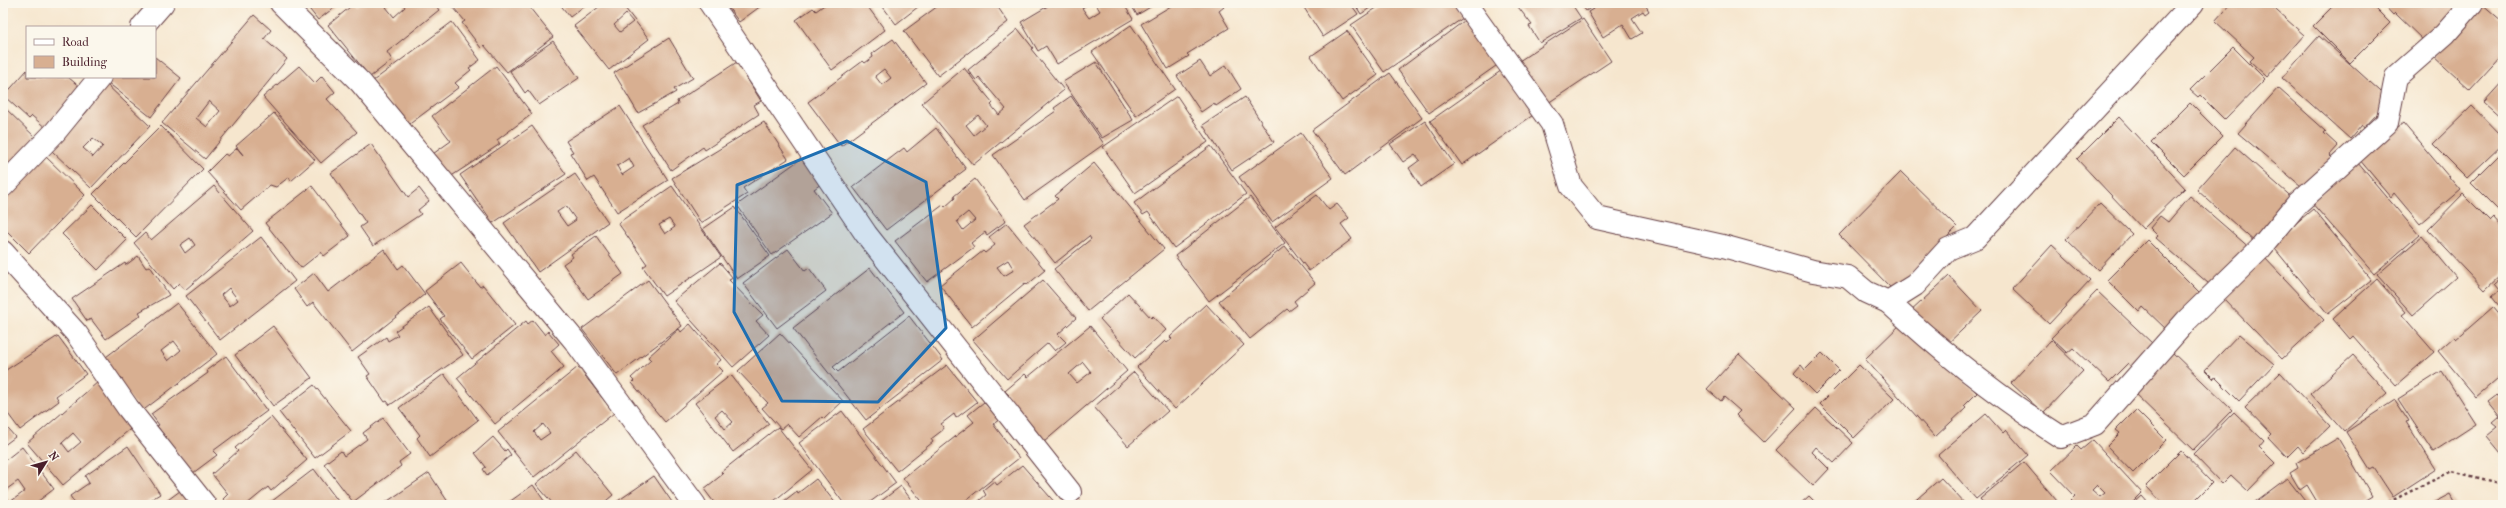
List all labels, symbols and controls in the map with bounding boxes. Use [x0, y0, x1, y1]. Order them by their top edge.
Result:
legend [26, 26, 156, 78]
text: Road [62, 35, 89, 49]
text: Building [62, 55, 107, 69]
north arrow [26, 442, 66, 482]
text: N [46, 449, 62, 464]

